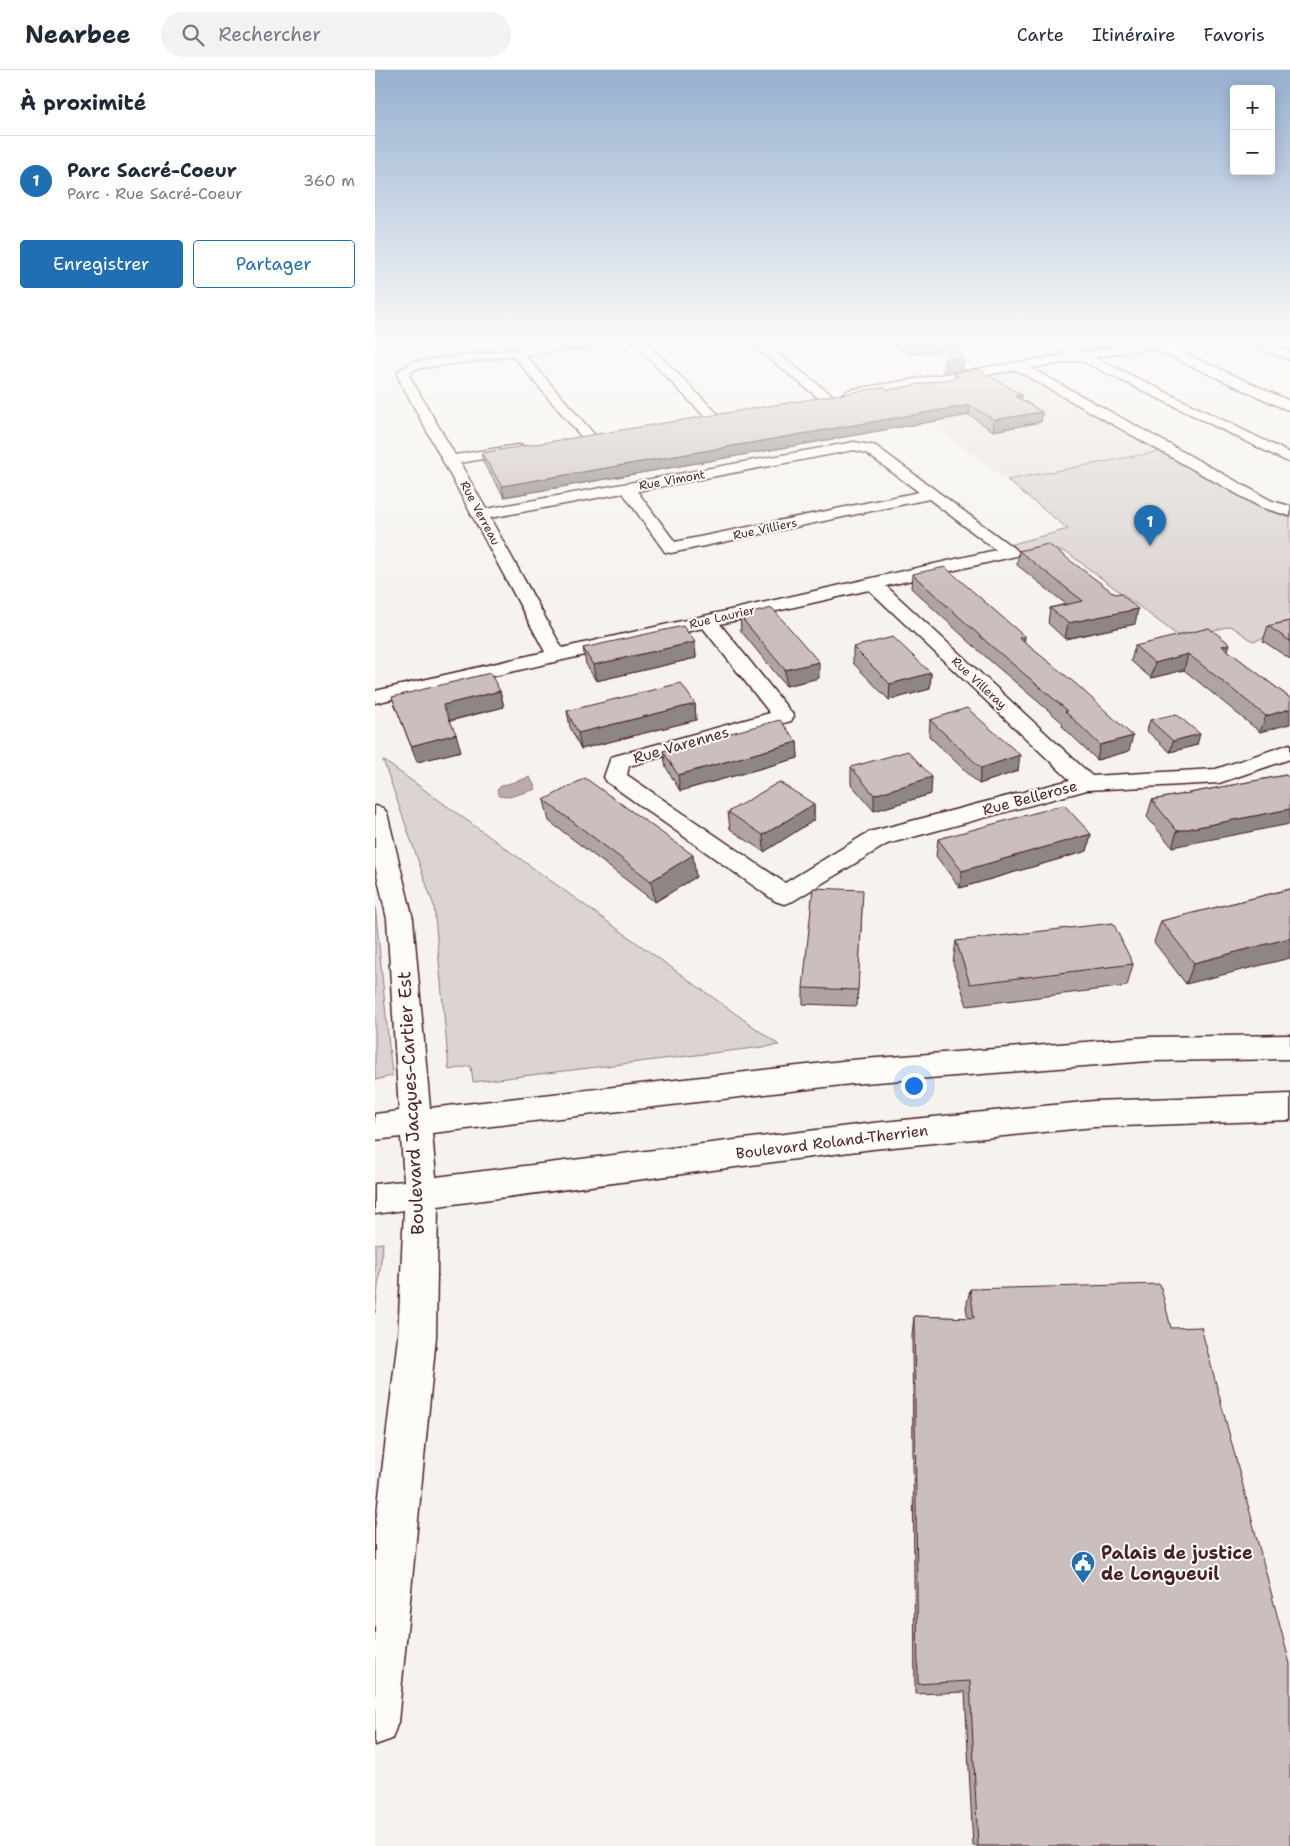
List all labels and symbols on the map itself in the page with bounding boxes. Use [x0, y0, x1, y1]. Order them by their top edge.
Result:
street label: Rue Vimont [638, 466, 706, 494]
street label: Rue Verreau [456, 478, 504, 548]
pin: 1 [1134, 505, 1166, 546]
street label: Rue Villiers [731, 514, 799, 544]
street label: Rue Laurier [688, 602, 757, 632]
street label: Rue Villeray [948, 653, 1010, 713]
street label: Rue Varennes [631, 722, 731, 768]
street label: Rue Bellerose [980, 776, 1080, 820]
street label: Boulevard Jacques-Cartier Est [392, 971, 430, 1235]
your location [901, 1073, 927, 1099]
street label: Boulevard Roland-Therrien [735, 1120, 929, 1164]
place label: Palais de justice de Longueuil [1101, 1541, 1253, 1586]
public building icon: Palais de justice de Longueuil [1070, 1550, 1096, 1584]

